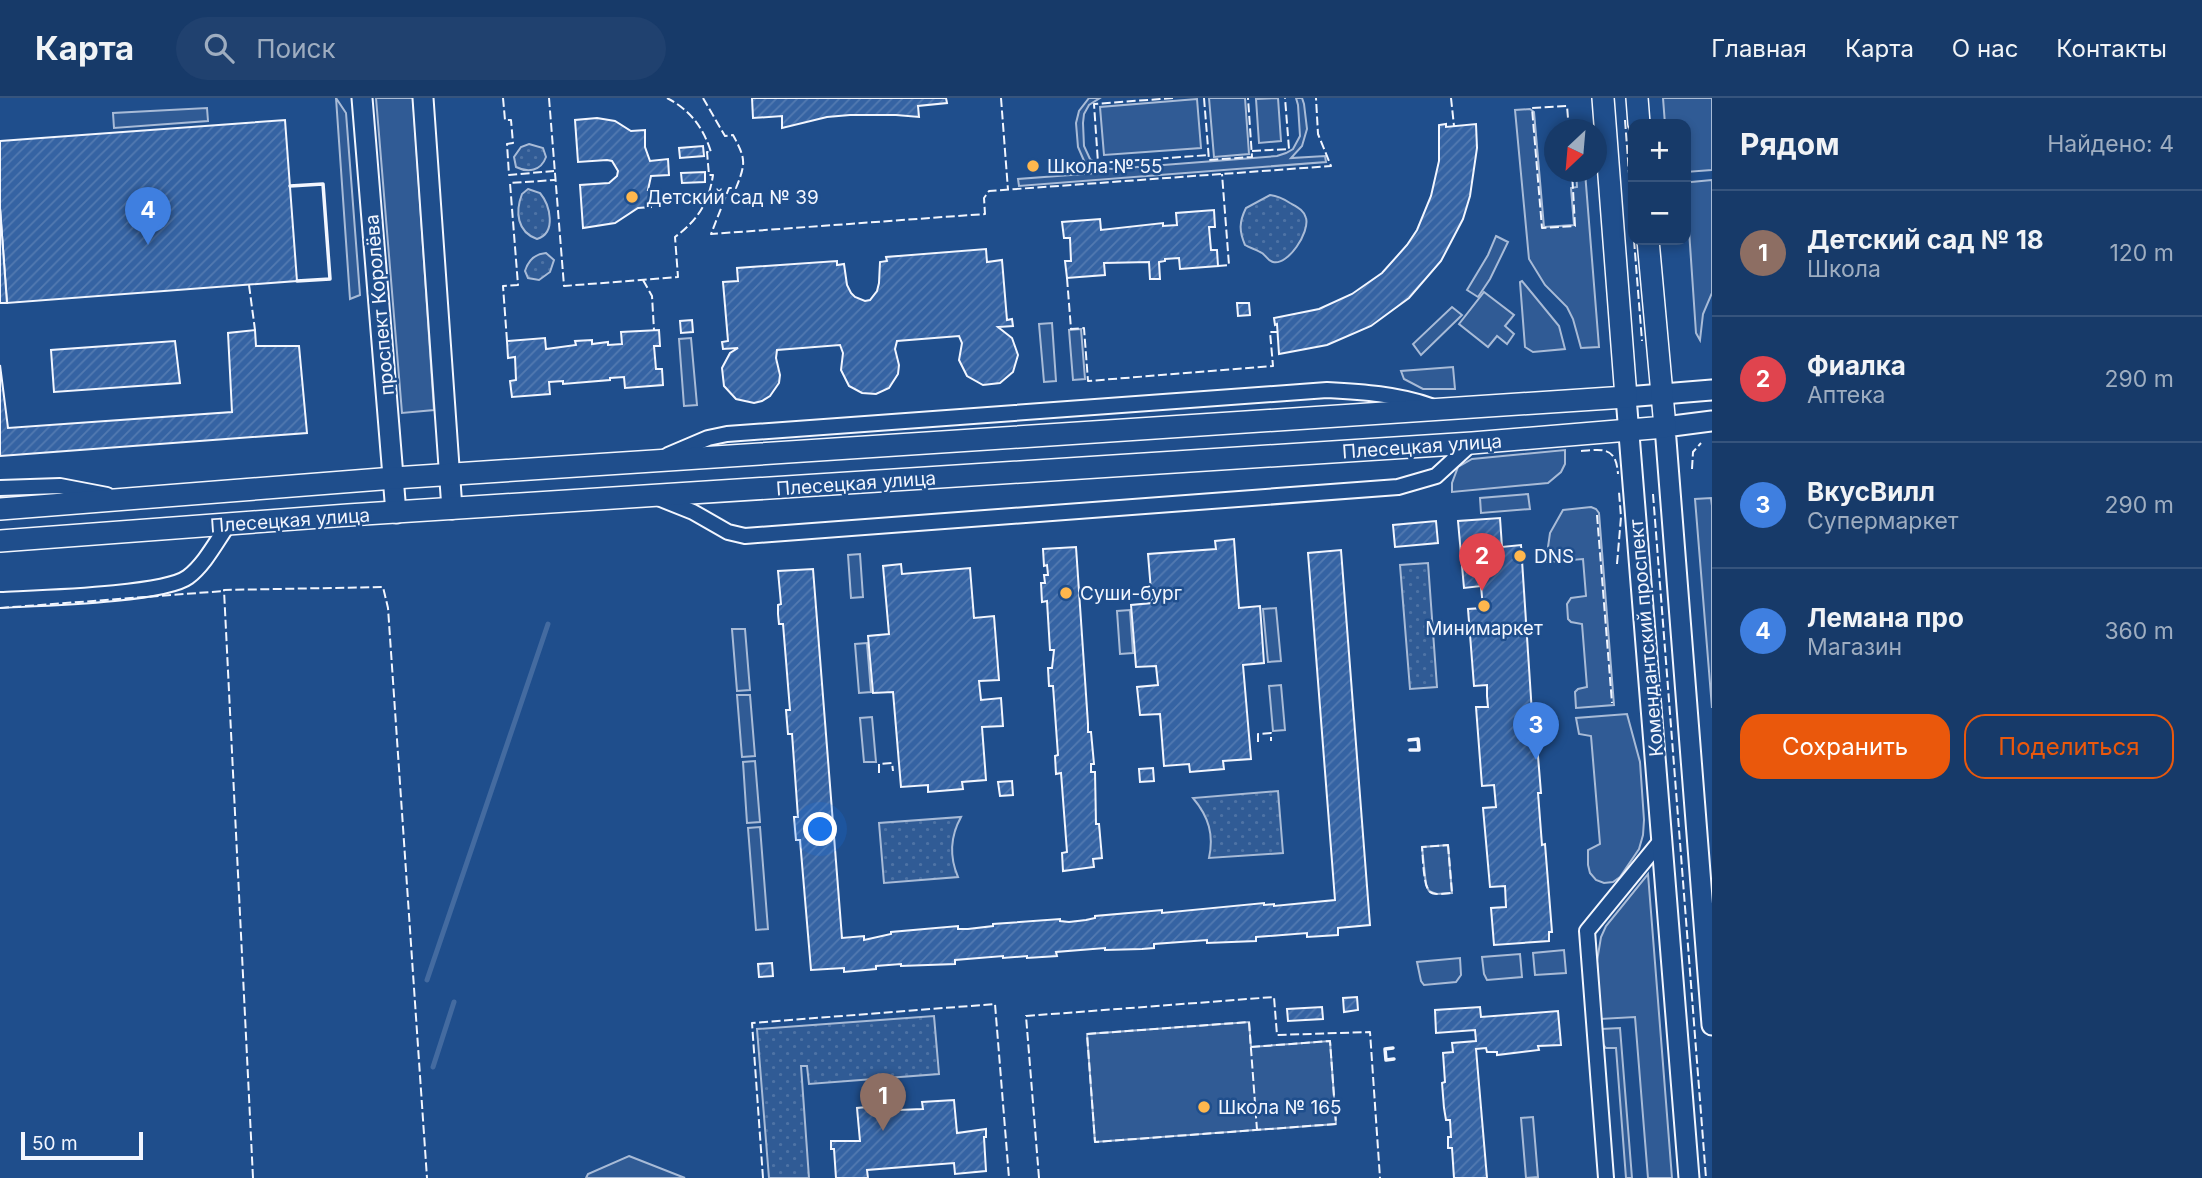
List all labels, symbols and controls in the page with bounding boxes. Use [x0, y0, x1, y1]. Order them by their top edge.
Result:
search box [176, 17, 666, 80]
text: Карта [35, 28, 134, 68]
icon: search [200, 29, 238, 67]
text: Поиск [256, 33, 335, 64]
text: Главная [1711, 34, 1807, 63]
text: Карта [1845, 34, 1914, 63]
text: О нас [1952, 34, 2018, 63]
text: Контакты [2056, 34, 2167, 63]
north arrow [1544, 119, 1607, 182]
map controls [1628, 119, 1691, 245]
button: + [1628, 119, 1691, 182]
text: Рядом [1740, 126, 1840, 162]
text: Найдено: 4 [2047, 130, 2174, 158]
place label: Школа № 55 [1047, 155, 1163, 178]
marker: Школа № 55 [1025, 158, 1041, 174]
button: − [1628, 182, 1691, 245]
place label: Детский сад № 39 [646, 186, 819, 209]
pin: 4 [125, 187, 171, 245]
marker: Детский сад № 39 [624, 189, 640, 205]
street label: проспект Королёва [360, 213, 399, 396]
text: Детский сад № 18 [1807, 224, 2044, 255]
text: 1 [1758, 239, 1768, 267]
text: 120 m [2109, 239, 2174, 267]
text: Школа [1807, 255, 1881, 283]
text: Фиалка [1807, 350, 1906, 381]
text: 2 [1756, 365, 1770, 393]
text: 290 m [2105, 365, 2174, 393]
text: Аптека [1807, 381, 1886, 409]
street label: Плесецкая улица [1341, 429, 1503, 464]
street label: Плесецкая улица [775, 466, 937, 501]
text: ВкусВилл [1807, 476, 1935, 507]
text: 3 [1756, 491, 1770, 519]
text: 290 m [2105, 491, 2174, 519]
street label: Плесецкая улица [209, 503, 371, 538]
text: Супермаркет [1807, 507, 1959, 535]
street label: Комендантский проспект [1625, 518, 1668, 758]
pin: 2 [1459, 533, 1505, 591]
place label: DNS [1534, 545, 1574, 568]
marker: DNS [1512, 548, 1528, 564]
place label: Суши-бург [1080, 582, 1182, 605]
marker: Суши-бург [1058, 585, 1074, 601]
marker: Минимаркет [1476, 598, 1492, 614]
text: Лемана про [1807, 602, 1964, 633]
place label: Минимаркет [1425, 617, 1543, 640]
text: 4 [1755, 617, 1771, 645]
text: 360 m [2104, 617, 2174, 645]
text: Магазин [1807, 633, 1902, 661]
pin: 3 [1513, 702, 1559, 760]
button: Сохранить [1740, 714, 1950, 779]
button: Поделиться [1964, 714, 2174, 779]
your location [803, 812, 837, 846]
pin: 1 [860, 1073, 906, 1131]
place label: Школа № 165 [1218, 1096, 1342, 1119]
marker: Школа № 165 [1196, 1099, 1212, 1115]
scale bar [21, 1129, 144, 1161]
text: 50 m [32, 1132, 78, 1155]

